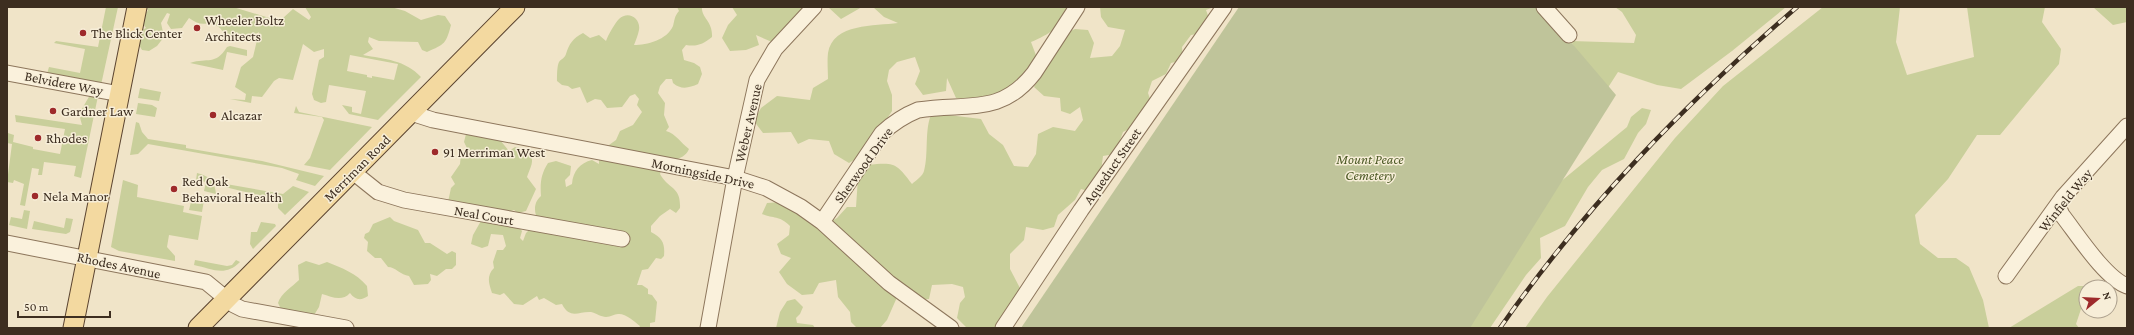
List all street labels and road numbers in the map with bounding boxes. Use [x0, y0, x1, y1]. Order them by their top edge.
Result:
street label: Belvidere Way [23, 68, 105, 99]
street label: Weber Avenue [731, 82, 765, 164]
street label: Sherwood Drive [830, 124, 896, 206]
street label: Aqueduct Street [1080, 125, 1144, 207]
street label: Merriman Road [320, 131, 394, 205]
street label: Morningside Drive [650, 154, 756, 192]
street label: Winfield Way [2035, 165, 2096, 235]
street label: Neal Court [453, 202, 515, 228]
street label: Rhodes Avenue [76, 248, 162, 282]

